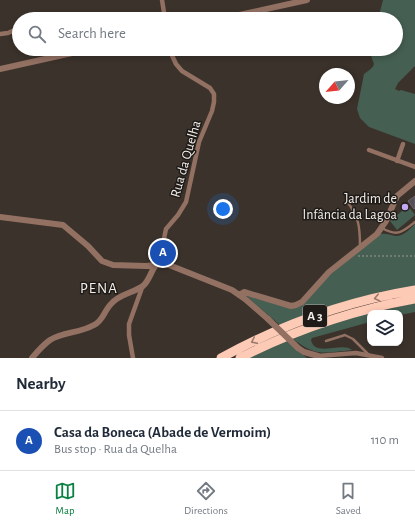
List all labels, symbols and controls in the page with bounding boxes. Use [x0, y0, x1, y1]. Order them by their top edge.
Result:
search box [12, 12, 403, 56]
icon: search [26, 23, 48, 45]
text: Search here [58, 26, 126, 41]
north arrow [319, 68, 355, 104]
street label: Rua da Quelha [168, 119, 204, 199]
place label: Jardim de Infância da Lagoa [303, 192, 398, 222]
your location [213, 199, 233, 219]
marker: Jardim de Infância da Lagoa [400, 202, 410, 212]
pin: A [150, 238, 176, 268]
district label: PENA [80, 281, 118, 296]
one-way arrow [374, 293, 380, 301]
road number: A 3 [303, 305, 327, 327]
map controls [367, 310, 403, 346]
button: layers [367, 310, 403, 346]
one-way arrow [251, 336, 259, 344]
text: Nearby [16, 375, 66, 392]
text: Casa da Boneca (Abade de Vermoim) [54, 425, 271, 440]
text: A [25, 434, 33, 447]
text: 110 m [371, 434, 399, 447]
text: Bus stop · Rua da Quelha [54, 443, 177, 456]
tab: Map [54, 480, 76, 517]
tab: Directions [184, 480, 228, 517]
tab: Saved [336, 480, 361, 517]

